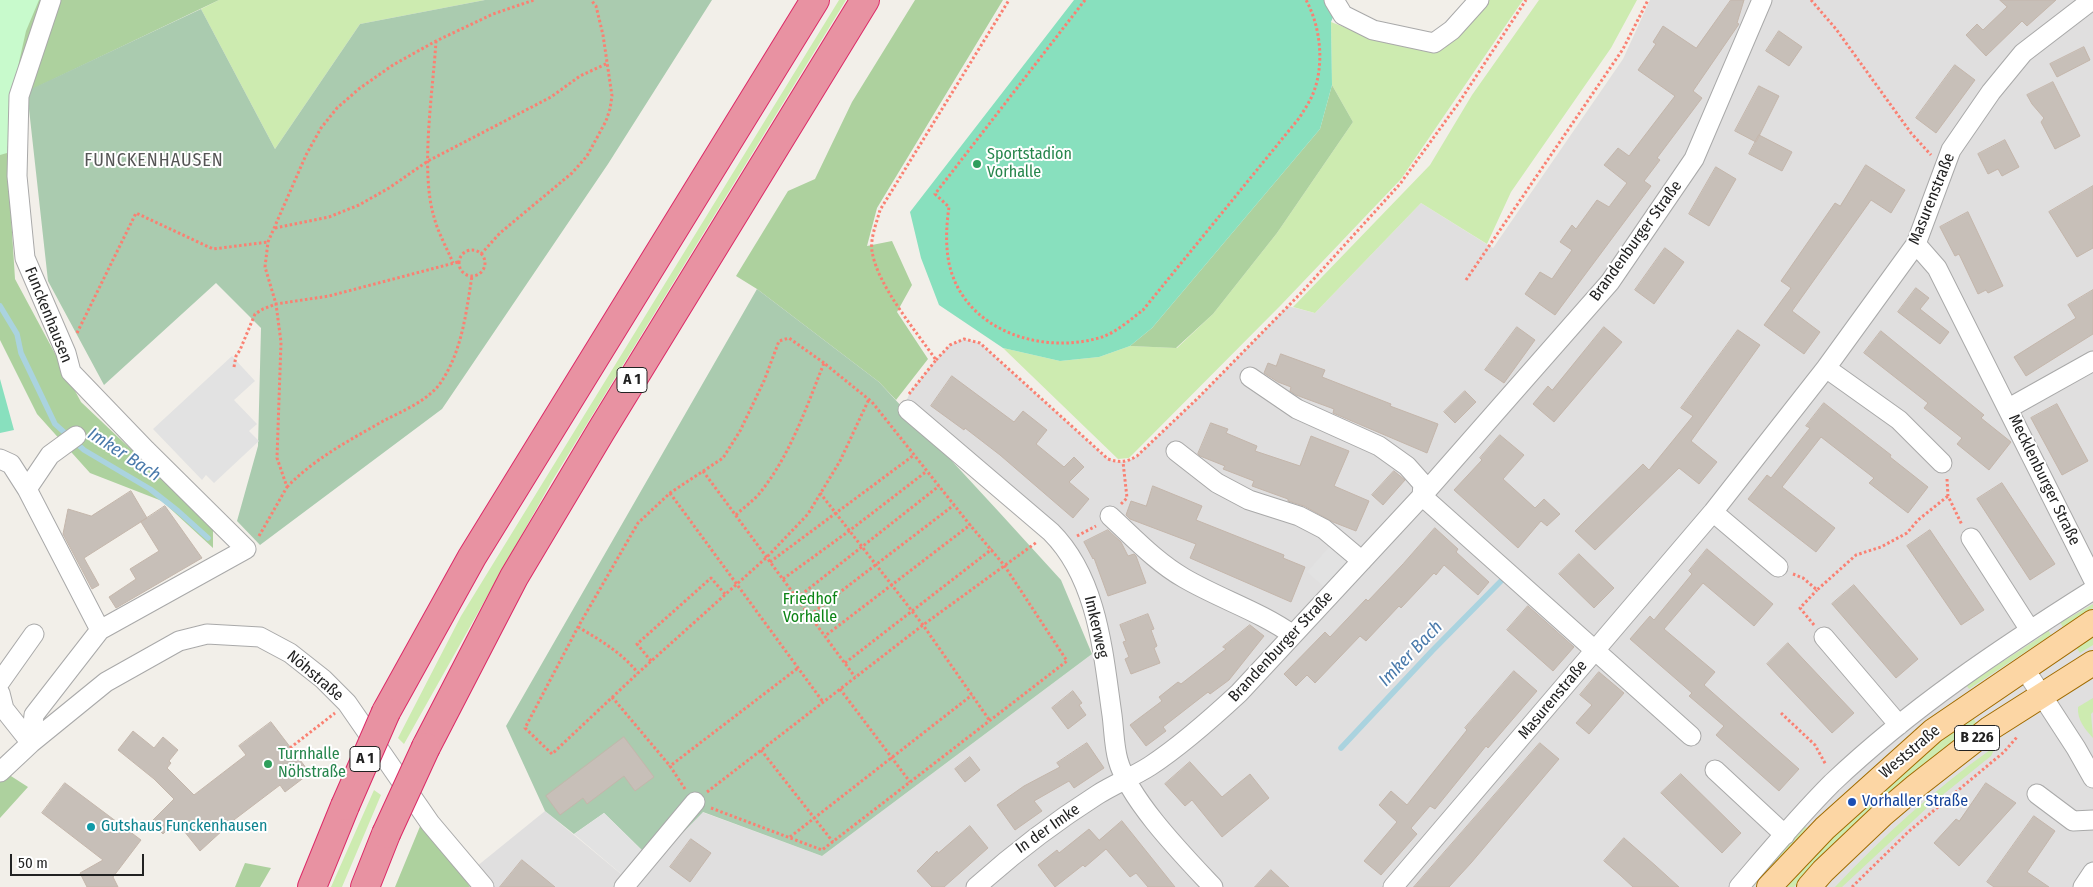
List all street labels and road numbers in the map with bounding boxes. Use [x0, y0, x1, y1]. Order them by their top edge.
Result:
street label: Masurenstraße [1905, 150, 1959, 248]
street label: Brandenburger Straße [1586, 177, 1686, 305]
street label: Funckenhausen [20, 264, 76, 366]
road number: A 1 [617, 368, 647, 392]
street label: Mecklenburger Straße [2004, 411, 2084, 549]
street label: Brandenburger Straße [1225, 588, 1337, 706]
street label: Imkerweg [1080, 594, 1112, 660]
street label: Nöhstraße [283, 647, 347, 705]
street label: Masurenstraße [1514, 657, 1592, 743]
street label: Weststraße [1876, 721, 1944, 783]
road number: B 226 [1954, 726, 2000, 750]
road number: A 1 [350, 746, 380, 772]
street label: In der Imke [1012, 800, 1084, 858]

